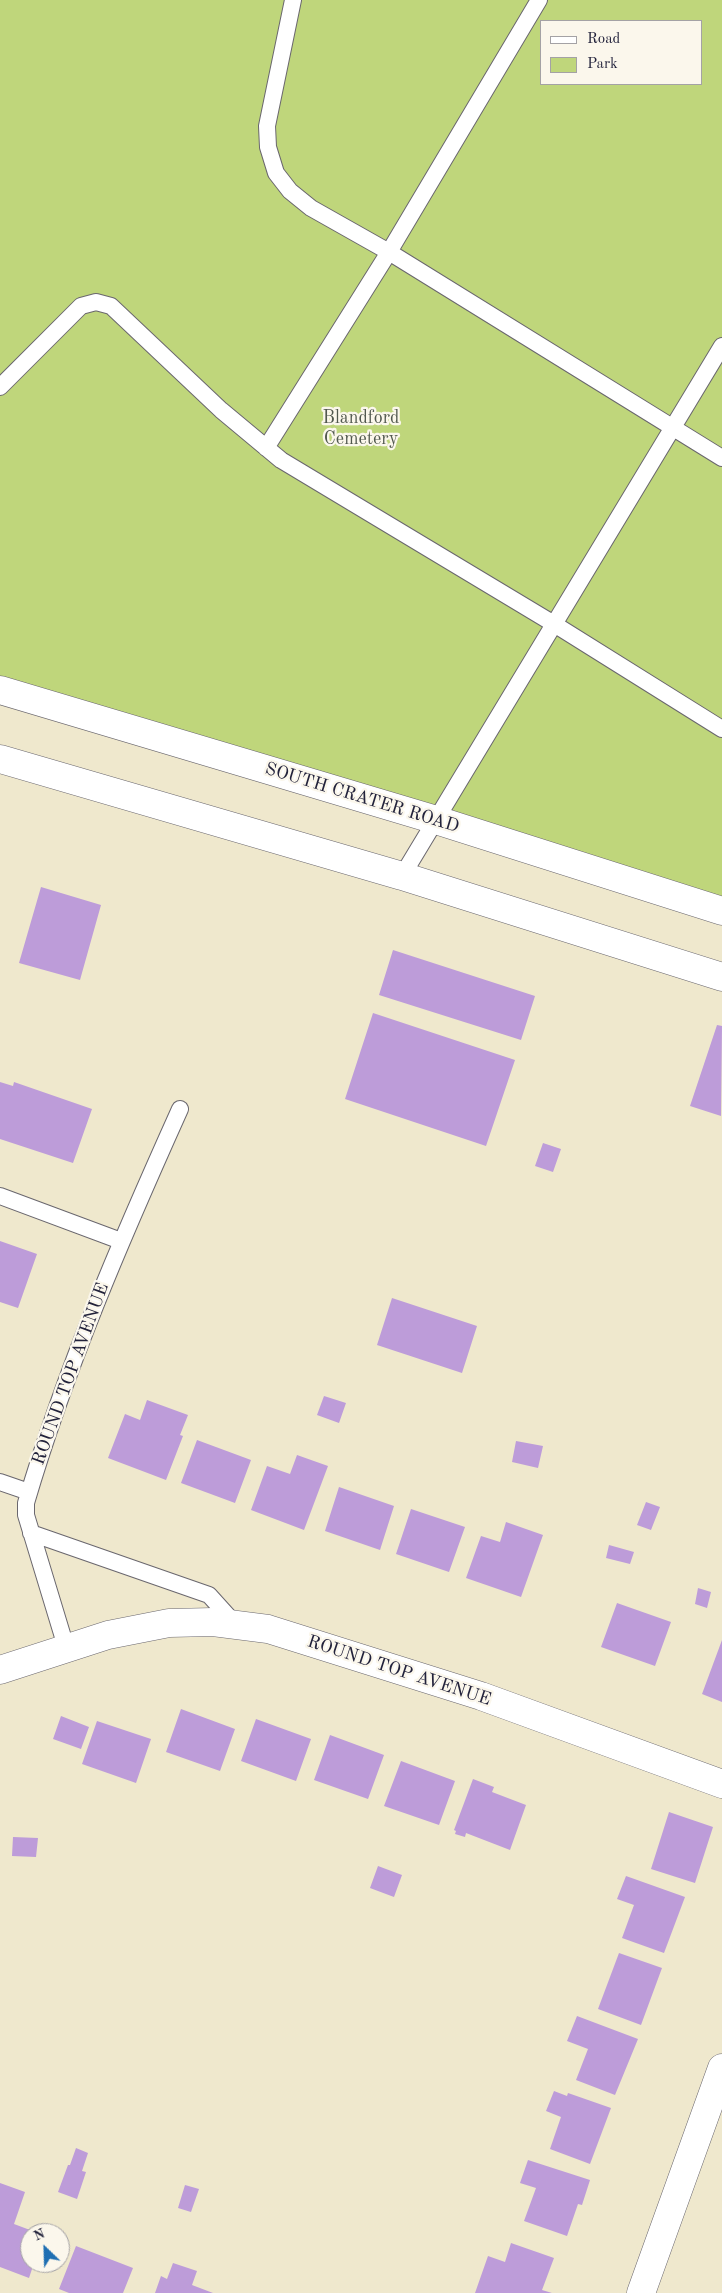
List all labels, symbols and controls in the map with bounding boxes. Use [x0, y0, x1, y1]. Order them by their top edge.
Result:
legend [540, 20, 702, 85]
text: Road [587, 32, 620, 47]
text: Park [587, 57, 618, 72]
park label: Blandford Cemetery [323, 407, 399, 449]
street label: SOUTH CRATER ROAD [262, 758, 462, 838]
street label: ROUND TOP AVENUE [28, 1280, 114, 1468]
street label: ROUND TOP AVENUE [304, 1631, 494, 1711]
north arrow [20, 2223, 70, 2273]
text: N [32, 2227, 47, 2244]

